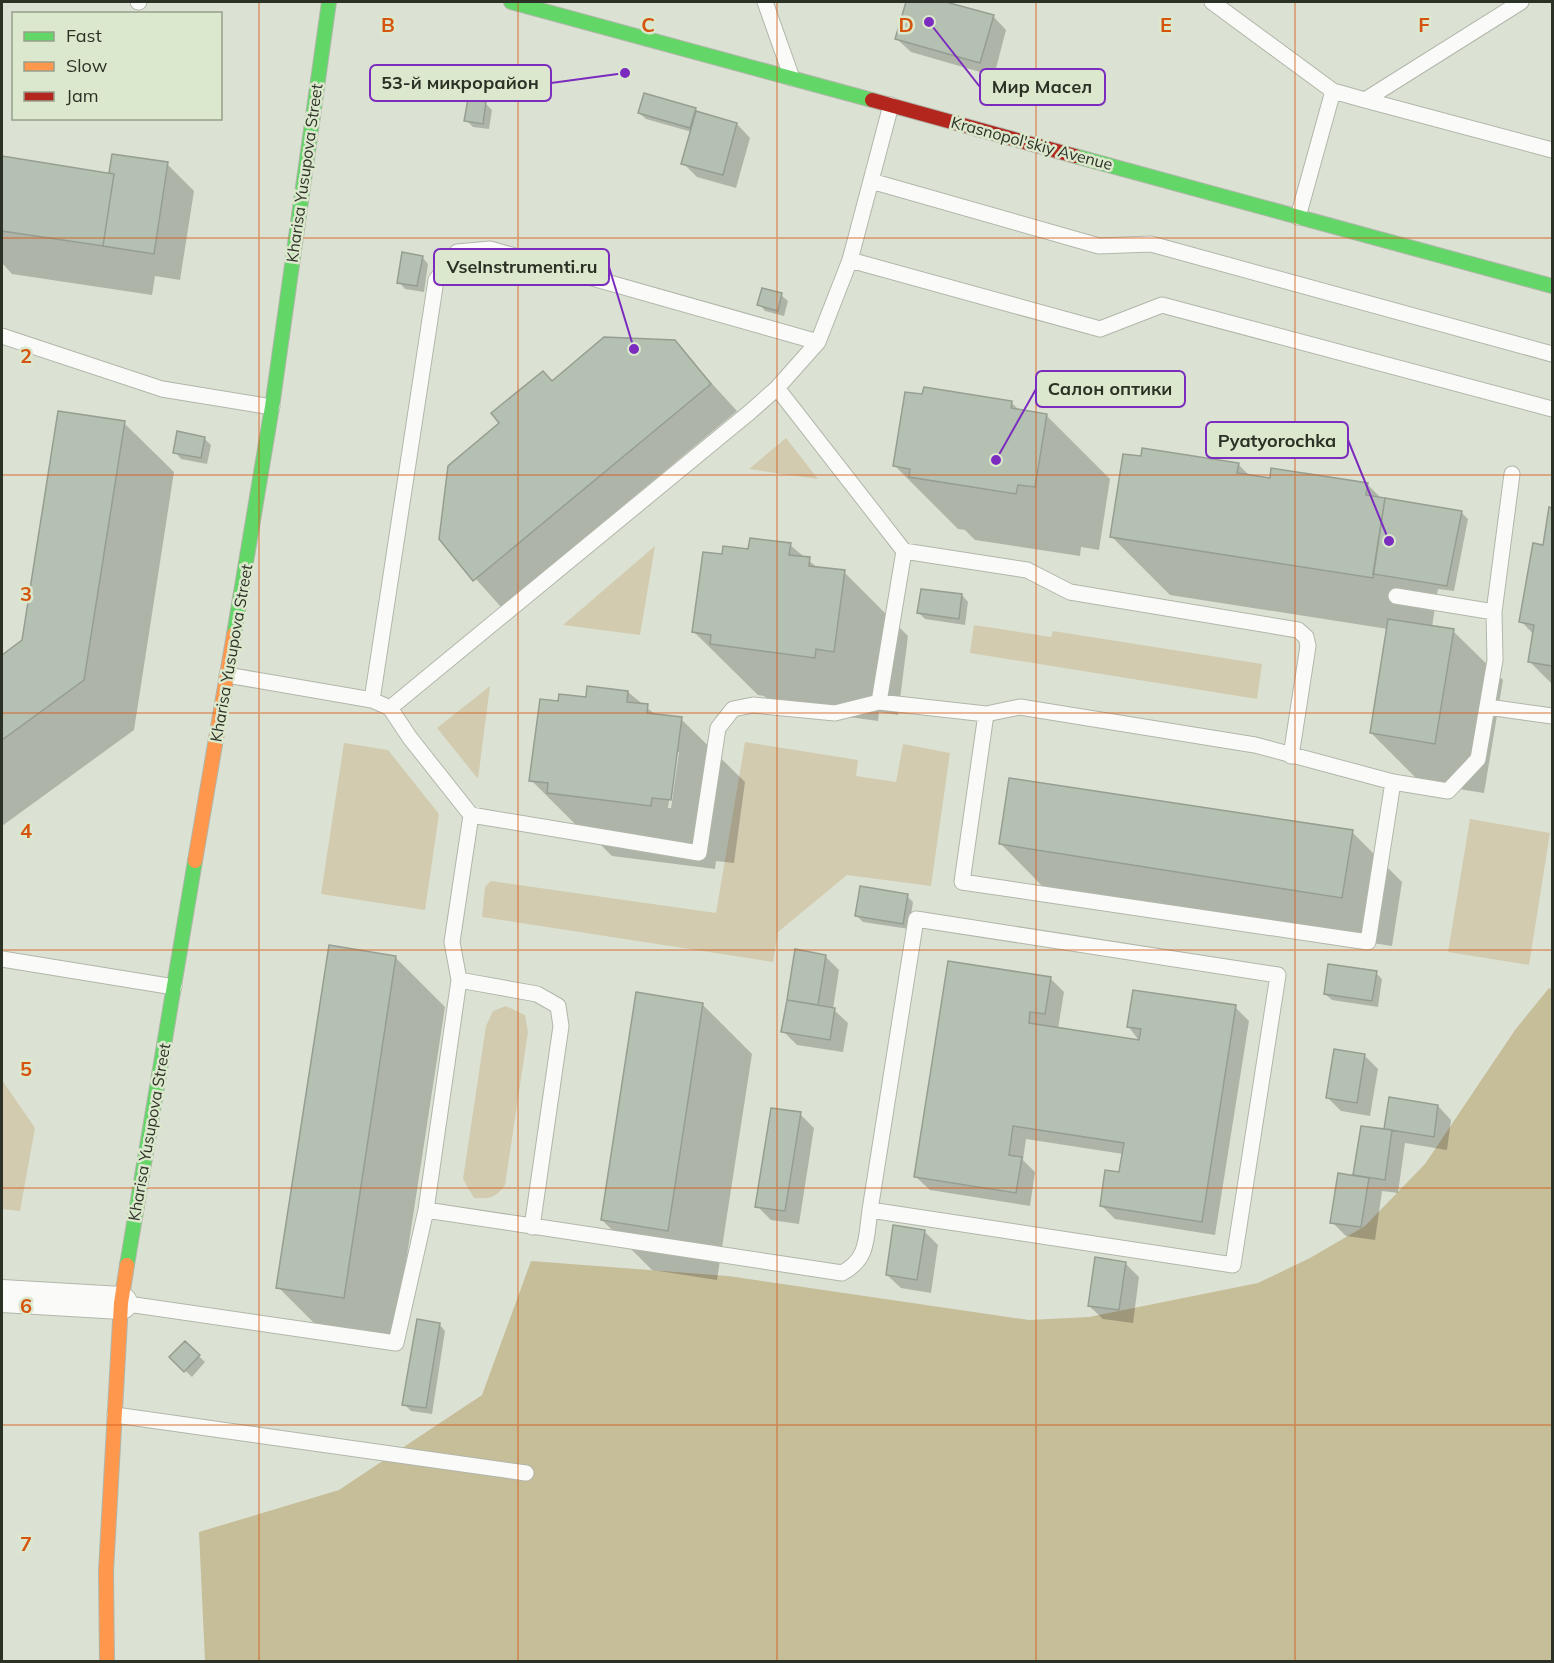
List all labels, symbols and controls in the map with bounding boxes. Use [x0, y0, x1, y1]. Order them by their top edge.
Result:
legend [12, 12, 222, 120]
text: B [381, 12, 395, 37]
text: C [641, 12, 655, 37]
text: D [898, 12, 914, 37]
text: E [1160, 12, 1172, 37]
text: F [1418, 12, 1430, 37]
text: Fast [66, 24, 102, 47]
text: Slow [66, 54, 108, 77]
callout: 53-й микрорайон [370, 65, 551, 101]
callout: Мир Масел [980, 69, 1105, 105]
text: 53-й микрорайон [381, 71, 539, 94]
text: Мир Масел [992, 75, 1092, 98]
street label: Kharisa Yusupova Street [282, 82, 327, 264]
text: Jam [66, 84, 99, 107]
street label: Krasnopol'skiy Avenue [949, 112, 1115, 174]
callout: VseInstrumenti.ru [434, 249, 609, 285]
text: VseInstrumenti.ru [446, 255, 597, 278]
text: 2 [20, 343, 32, 368]
callout: Салон оптики [1036, 371, 1185, 407]
text: Салон оптики [1048, 377, 1172, 400]
callout: Pyatyorochka [1206, 422, 1348, 458]
text: Pyatyorochka [1218, 429, 1336, 452]
street label: Kharisa Yusupova Street [205, 562, 257, 744]
text: 3 [20, 581, 32, 606]
text: 4 [20, 818, 32, 843]
street label: Kharisa Yusupova Street [123, 1041, 175, 1223]
text: 5 [20, 1056, 32, 1081]
text: 6 [20, 1293, 32, 1318]
text: 7 [20, 1531, 32, 1556]

